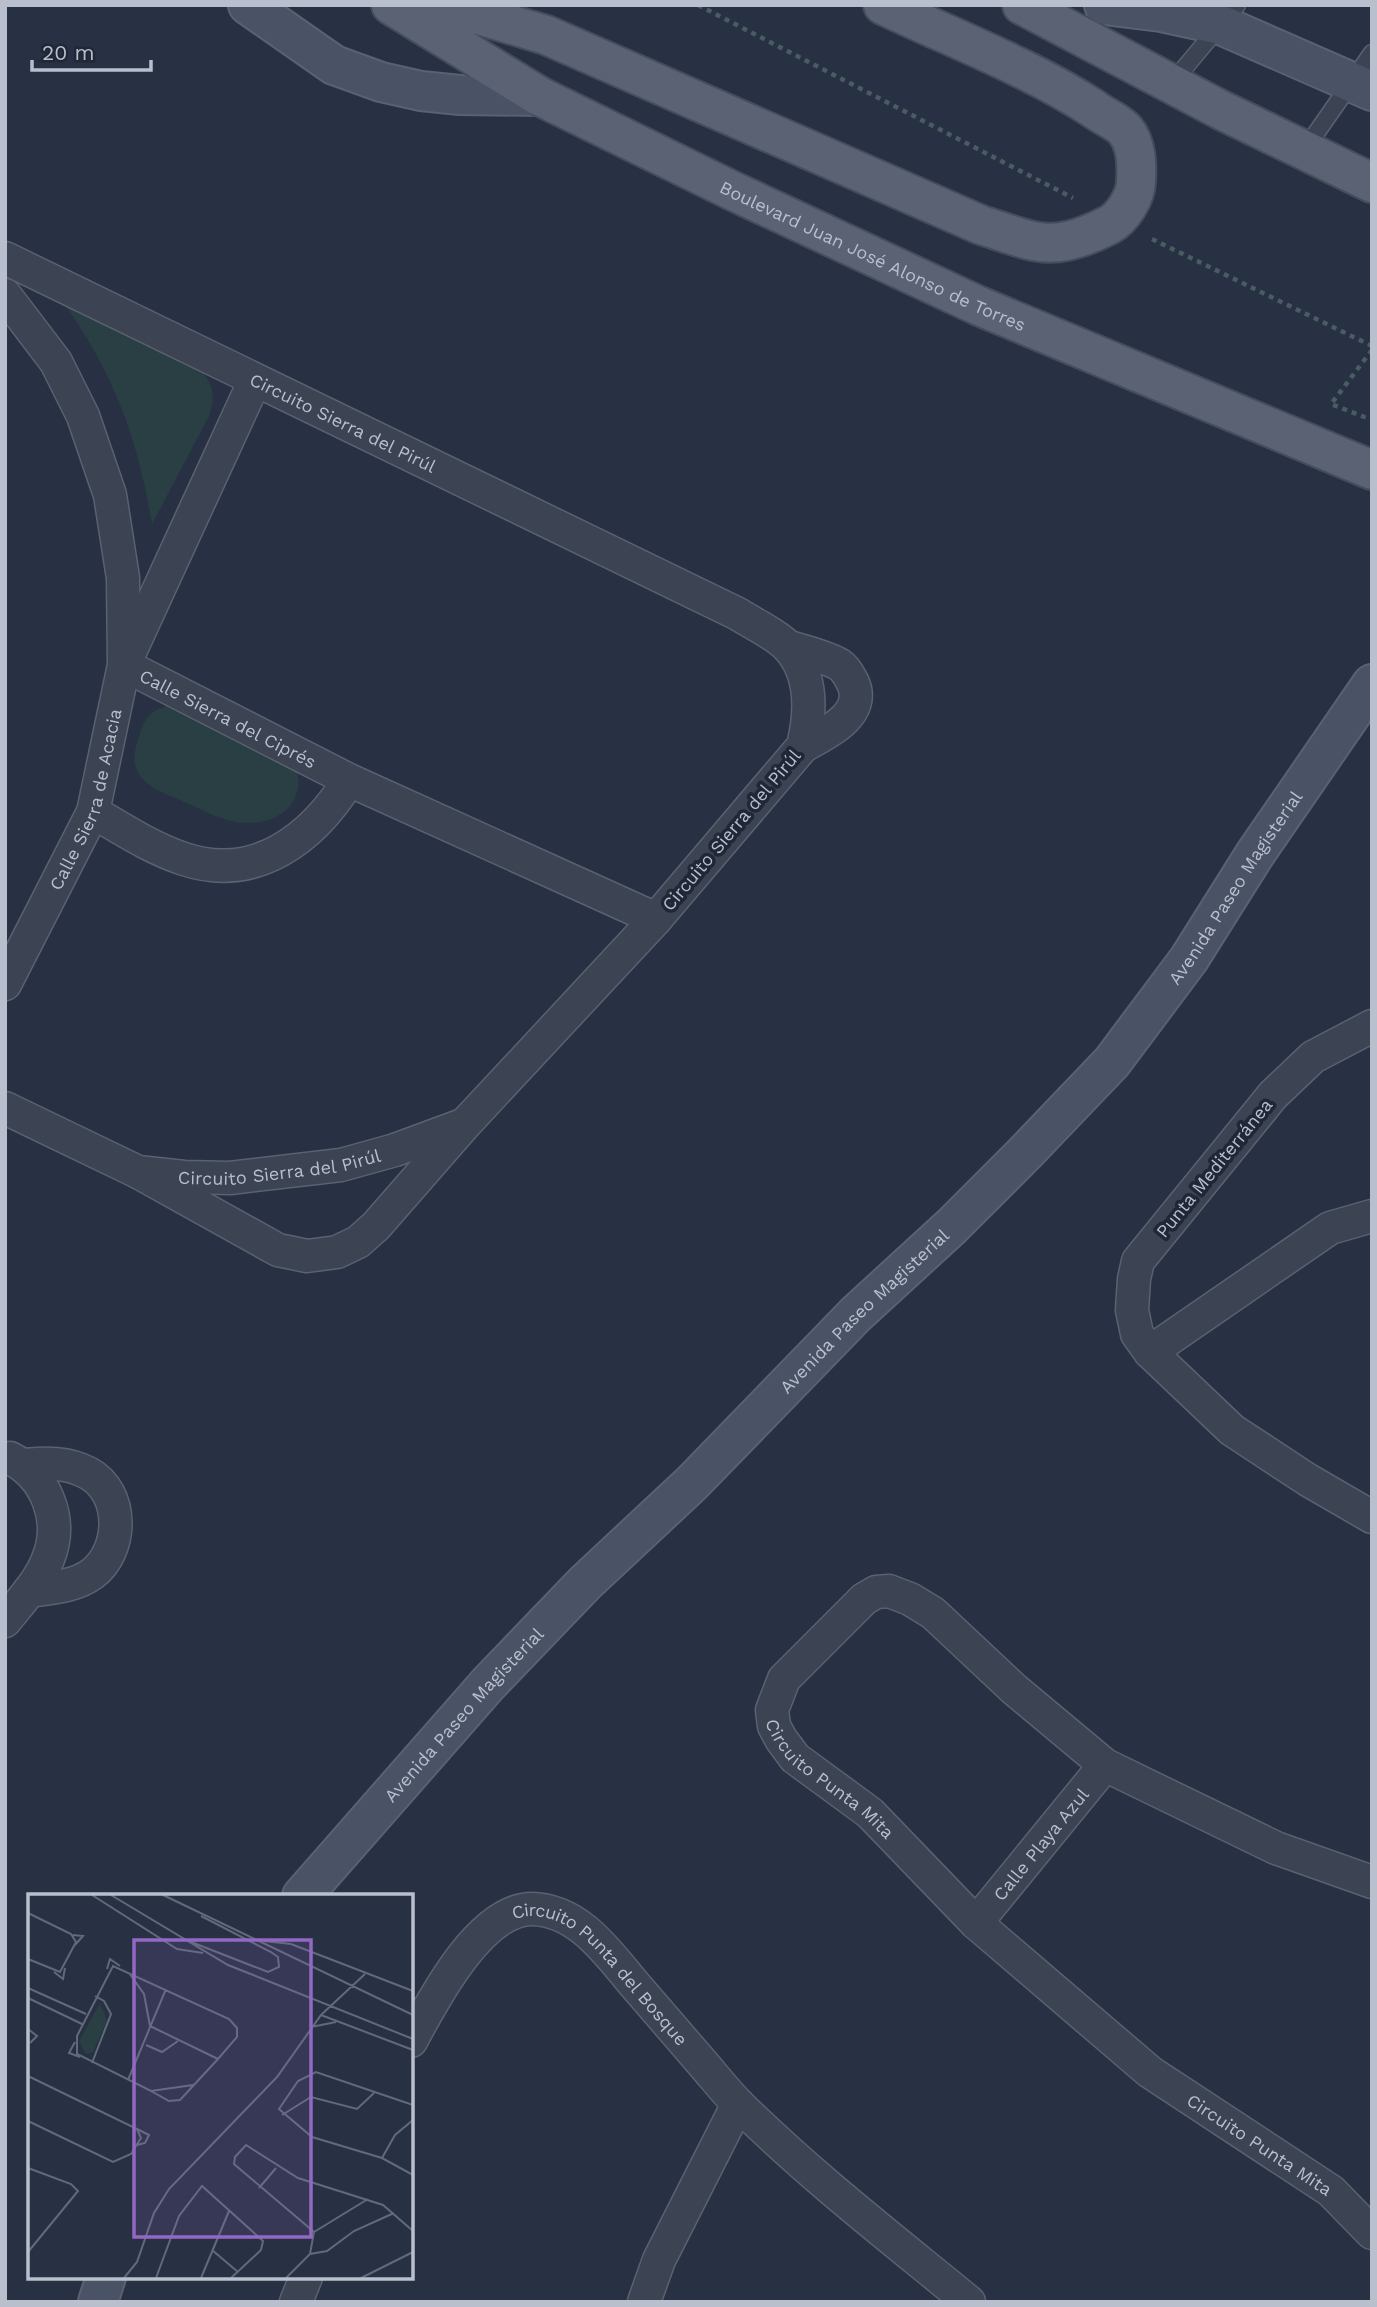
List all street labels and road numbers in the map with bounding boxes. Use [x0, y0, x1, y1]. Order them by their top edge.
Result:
street label: Boulevard Juan José Alonso de Torres [717, 176, 1029, 335]
street label: Circuito Sierra del Pirúl [247, 368, 440, 477]
street label: Calle Sierra del Ciprés [136, 664, 320, 772]
street label: Calle Sierra de Acacia [45, 707, 125, 893]
street label: Circuito Sierra del Pirúl [657, 745, 805, 915]
street label: Avenida Paseo Magisterial [1163, 786, 1306, 988]
street label: Punta Mediterránea [1152, 1094, 1276, 1242]
street label: Circuito Sierra del Pirúl [178, 1144, 383, 1189]
street label: Avenida Paseo Magisterial [775, 1224, 953, 1397]
street label: Avenida Paseo Magisterial [379, 1623, 548, 1806]
street label: Circuito Punta Mita [763, 1718, 899, 1843]
street label: Calle Playa Azul [989, 1783, 1093, 1904]
street label: Circuito Punta del Bosque [509, 1898, 693, 2049]
street label: Circuito Punta Mita [1183, 2089, 1336, 2199]

